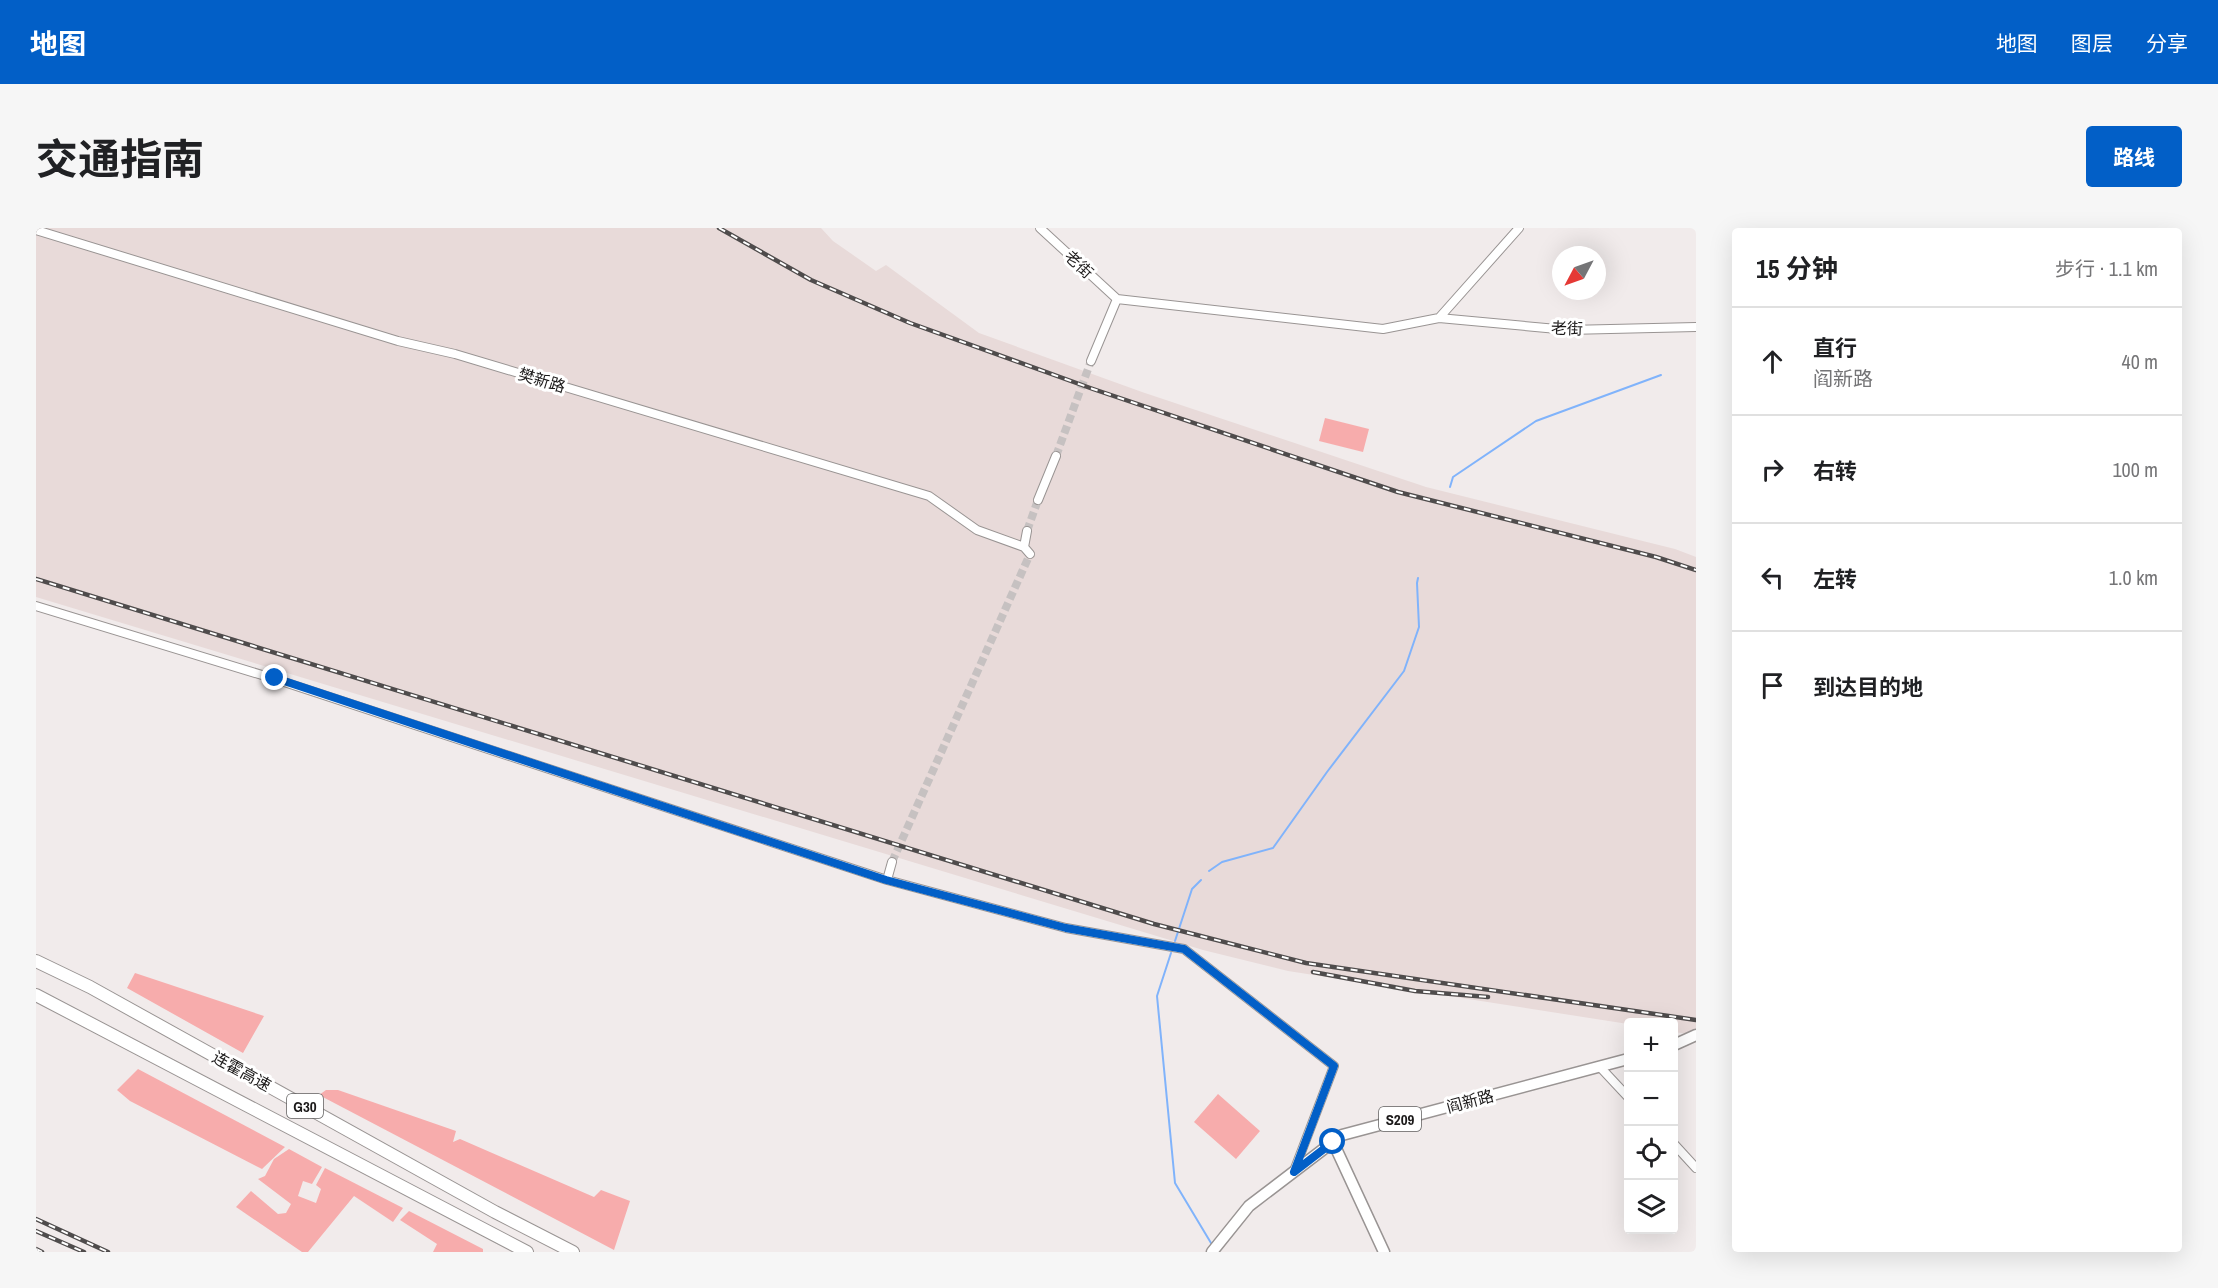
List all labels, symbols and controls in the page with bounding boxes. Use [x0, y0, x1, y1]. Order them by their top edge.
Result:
text: 地图 [30, 25, 86, 63]
text: 地图 [1996, 29, 2038, 58]
text: 图层 [2071, 29, 2113, 58]
text: 分享 [2146, 29, 2188, 58]
button: 路线 [2086, 126, 2182, 187]
text: 交通指南 [36, 131, 204, 187]
street label: 老街 [1060, 245, 1098, 283]
north arrow [1552, 246, 1606, 300]
text: 15 分钟 [1756, 251, 1838, 286]
text: 步行 · 1.1 km [2055, 255, 2158, 282]
street label: 老街 [1551, 316, 1583, 340]
text: 直行 [1813, 333, 1857, 363]
icon: ahead [1756, 345, 1789, 378]
text: 40 m [2122, 348, 2158, 375]
street label: 樊新路 [516, 362, 568, 398]
text: 阎新路 [1813, 365, 1873, 392]
icon: right [1756, 453, 1789, 486]
text: 右转 [1813, 456, 1857, 486]
text: 100 m [2112, 456, 2158, 483]
icon: left [1756, 561, 1789, 594]
text: 左转 [1813, 564, 1857, 594]
text: 1.0 km [2109, 564, 2158, 591]
route end [261, 664, 287, 690]
icon: arrive [1756, 669, 1789, 702]
text: 到达目的地 [1813, 672, 1923, 702]
map controls [1624, 1018, 1678, 1234]
button: + [1624, 1018, 1678, 1072]
street label: 连霍高速 [209, 1046, 275, 1096]
button: − [1624, 1072, 1678, 1126]
street label: 阎新路 [1444, 1084, 1496, 1118]
road number: G30 [287, 1094, 323, 1118]
road number: S209 [1379, 1107, 1421, 1131]
button: locate [1624, 1126, 1678, 1180]
route start [1319, 1128, 1345, 1154]
button: layers [1624, 1180, 1678, 1234]

